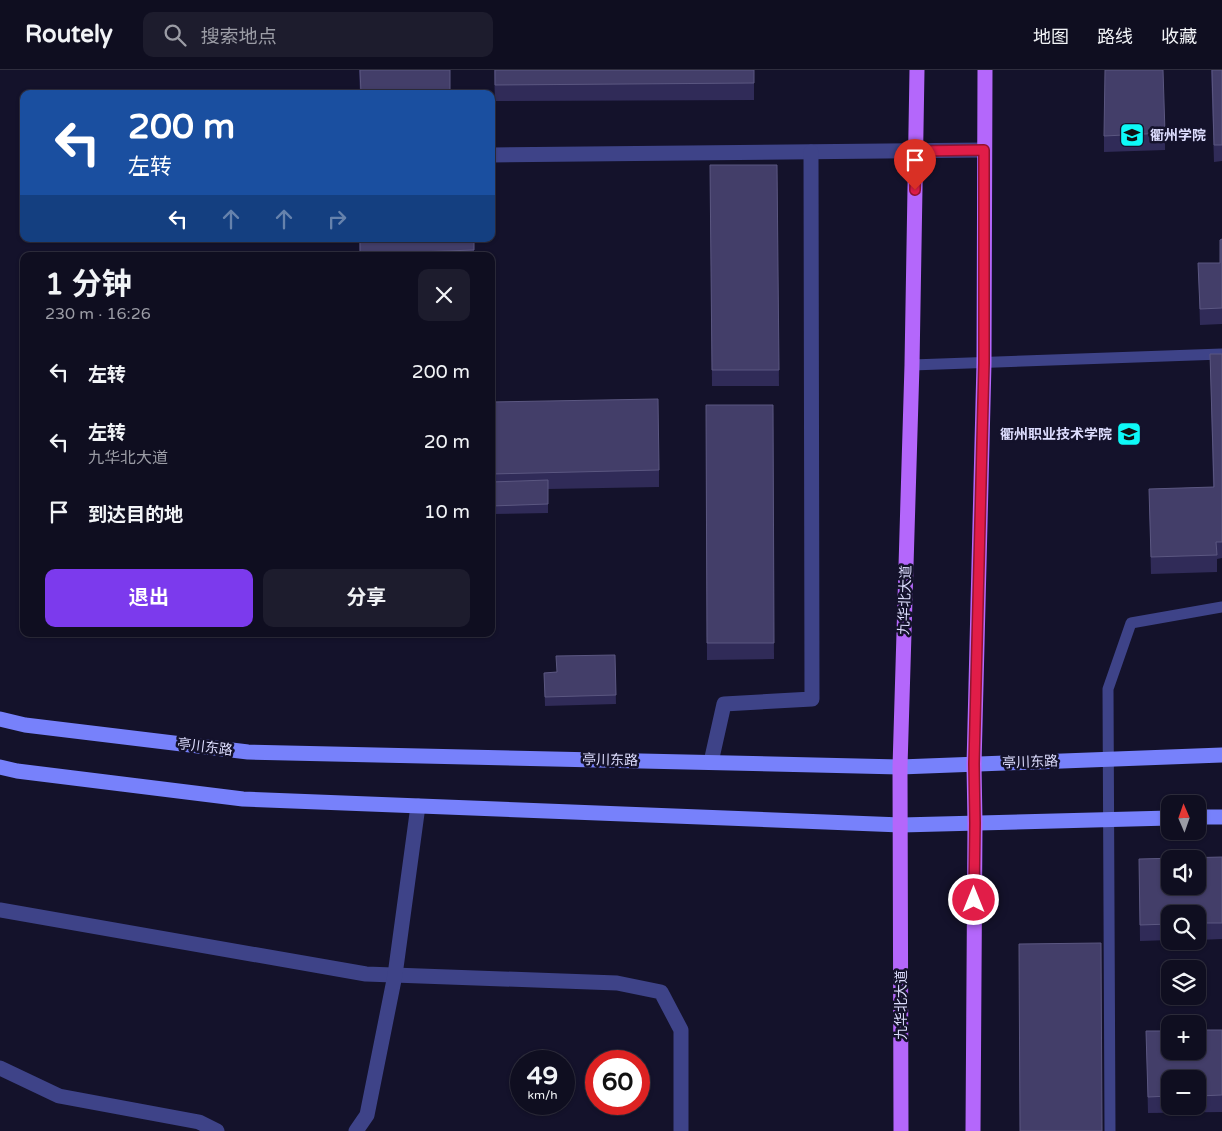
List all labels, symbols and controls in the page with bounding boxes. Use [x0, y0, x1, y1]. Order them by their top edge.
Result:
search box [143, 12, 493, 57]
text: Routely [25, 20, 113, 49]
icon: search [161, 21, 189, 49]
text: 搜索地点 [201, 26, 277, 48]
text: 地图 [1033, 26, 1069, 48]
text: 路线 [1097, 26, 1133, 48]
text: 收藏 [1161, 26, 1197, 48]
text: 200 m [128, 106, 235, 148]
icon: left [45, 110, 110, 175]
school or university icon: 衢州学院 [1119, 122, 1145, 148]
place label: 衢州学院 [1150, 127, 1206, 144]
pin [894, 139, 936, 190]
icon: arrive [901, 146, 929, 174]
text: 左转 [128, 154, 172, 180]
icon: left [164, 205, 192, 233]
icon: ahead [217, 205, 245, 233]
icon: ahead [270, 205, 298, 233]
icon: right [323, 205, 351, 233]
text: 1 分钟 [45, 266, 132, 303]
button: close [418, 269, 470, 321]
text: 230 m · 16:26 [45, 304, 151, 324]
icon: left [45, 358, 73, 386]
text: 200 m [412, 361, 470, 383]
text: 左转 [88, 364, 126, 386]
school or university icon: 衢州职业技术学院 [1116, 421, 1142, 447]
text: 左转 [88, 422, 126, 444]
place label: 衢州职业技术学院 [1000, 426, 1112, 443]
icon: left [45, 428, 73, 456]
text: 20 m [424, 431, 470, 453]
text: 九华北大道 [88, 448, 168, 468]
icon: arrive [45, 498, 73, 526]
text: 10 m [424, 501, 470, 523]
text: 到达目的地 [88, 504, 183, 526]
street label: 九华北大道 [895, 565, 915, 635]
button: 退出 [45, 569, 253, 627]
button: 分享 [263, 569, 470, 627]
street label: 亭川东路 [176, 735, 234, 759]
street label: 亭川东路 [582, 751, 638, 769]
street label: 亭川东路 [1002, 753, 1058, 771]
north arrow [1161, 795, 1206, 840]
map controls [1161, 795, 1206, 1115]
button: sound [1161, 850, 1206, 895]
position arrow [947, 873, 999, 925]
button: search [1161, 905, 1206, 950]
button: layers [1161, 960, 1206, 1005]
street label: 九华北大道 [893, 970, 910, 1040]
button: + [1161, 1015, 1206, 1060]
speed limit sign: 60 [585, 1050, 650, 1115]
text: 49 [527, 1061, 558, 1091]
button: − [1161, 1070, 1206, 1115]
text: km/h [527, 1088, 558, 1102]

